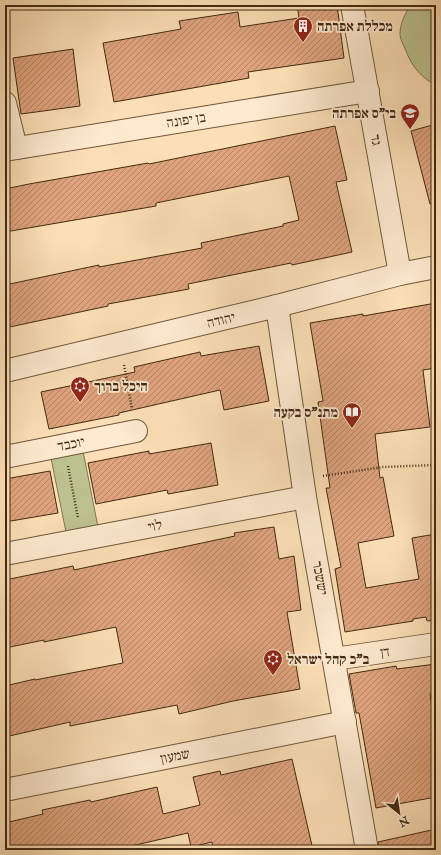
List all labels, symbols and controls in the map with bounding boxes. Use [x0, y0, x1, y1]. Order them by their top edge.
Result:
building icon: מכללת אפרתה [292, 15, 314, 43]
place label: מכללת אפרתה [317, 18, 393, 35]
school or university icon: בי"ס אפרתה [399, 102, 421, 130]
place label: בי"ס אפרתה [332, 105, 396, 122]
street label: בן יפונה [165, 108, 207, 132]
street label: גד [367, 133, 385, 147]
street label: יהודה [205, 308, 237, 332]
synagogue icon: היכל ברוך [69, 375, 91, 403]
place label: היכל ברוך [94, 378, 148, 395]
library icon: מתנ"ס בקעה [341, 401, 363, 429]
place label: מתנ"ס בקעה [274, 404, 338, 421]
street label: יוכבד [56, 433, 86, 455]
street label: לוי [146, 516, 164, 536]
street label: יששכר [309, 560, 331, 597]
street label: דן [379, 643, 391, 661]
synagogue icon: ב"כ קהל ישראל [262, 648, 284, 676]
place label: ב"כ קהל ישראל [287, 651, 369, 668]
street label: שמעון [159, 745, 192, 767]
north arrow [379, 793, 419, 833]
text: N [395, 813, 412, 830]

